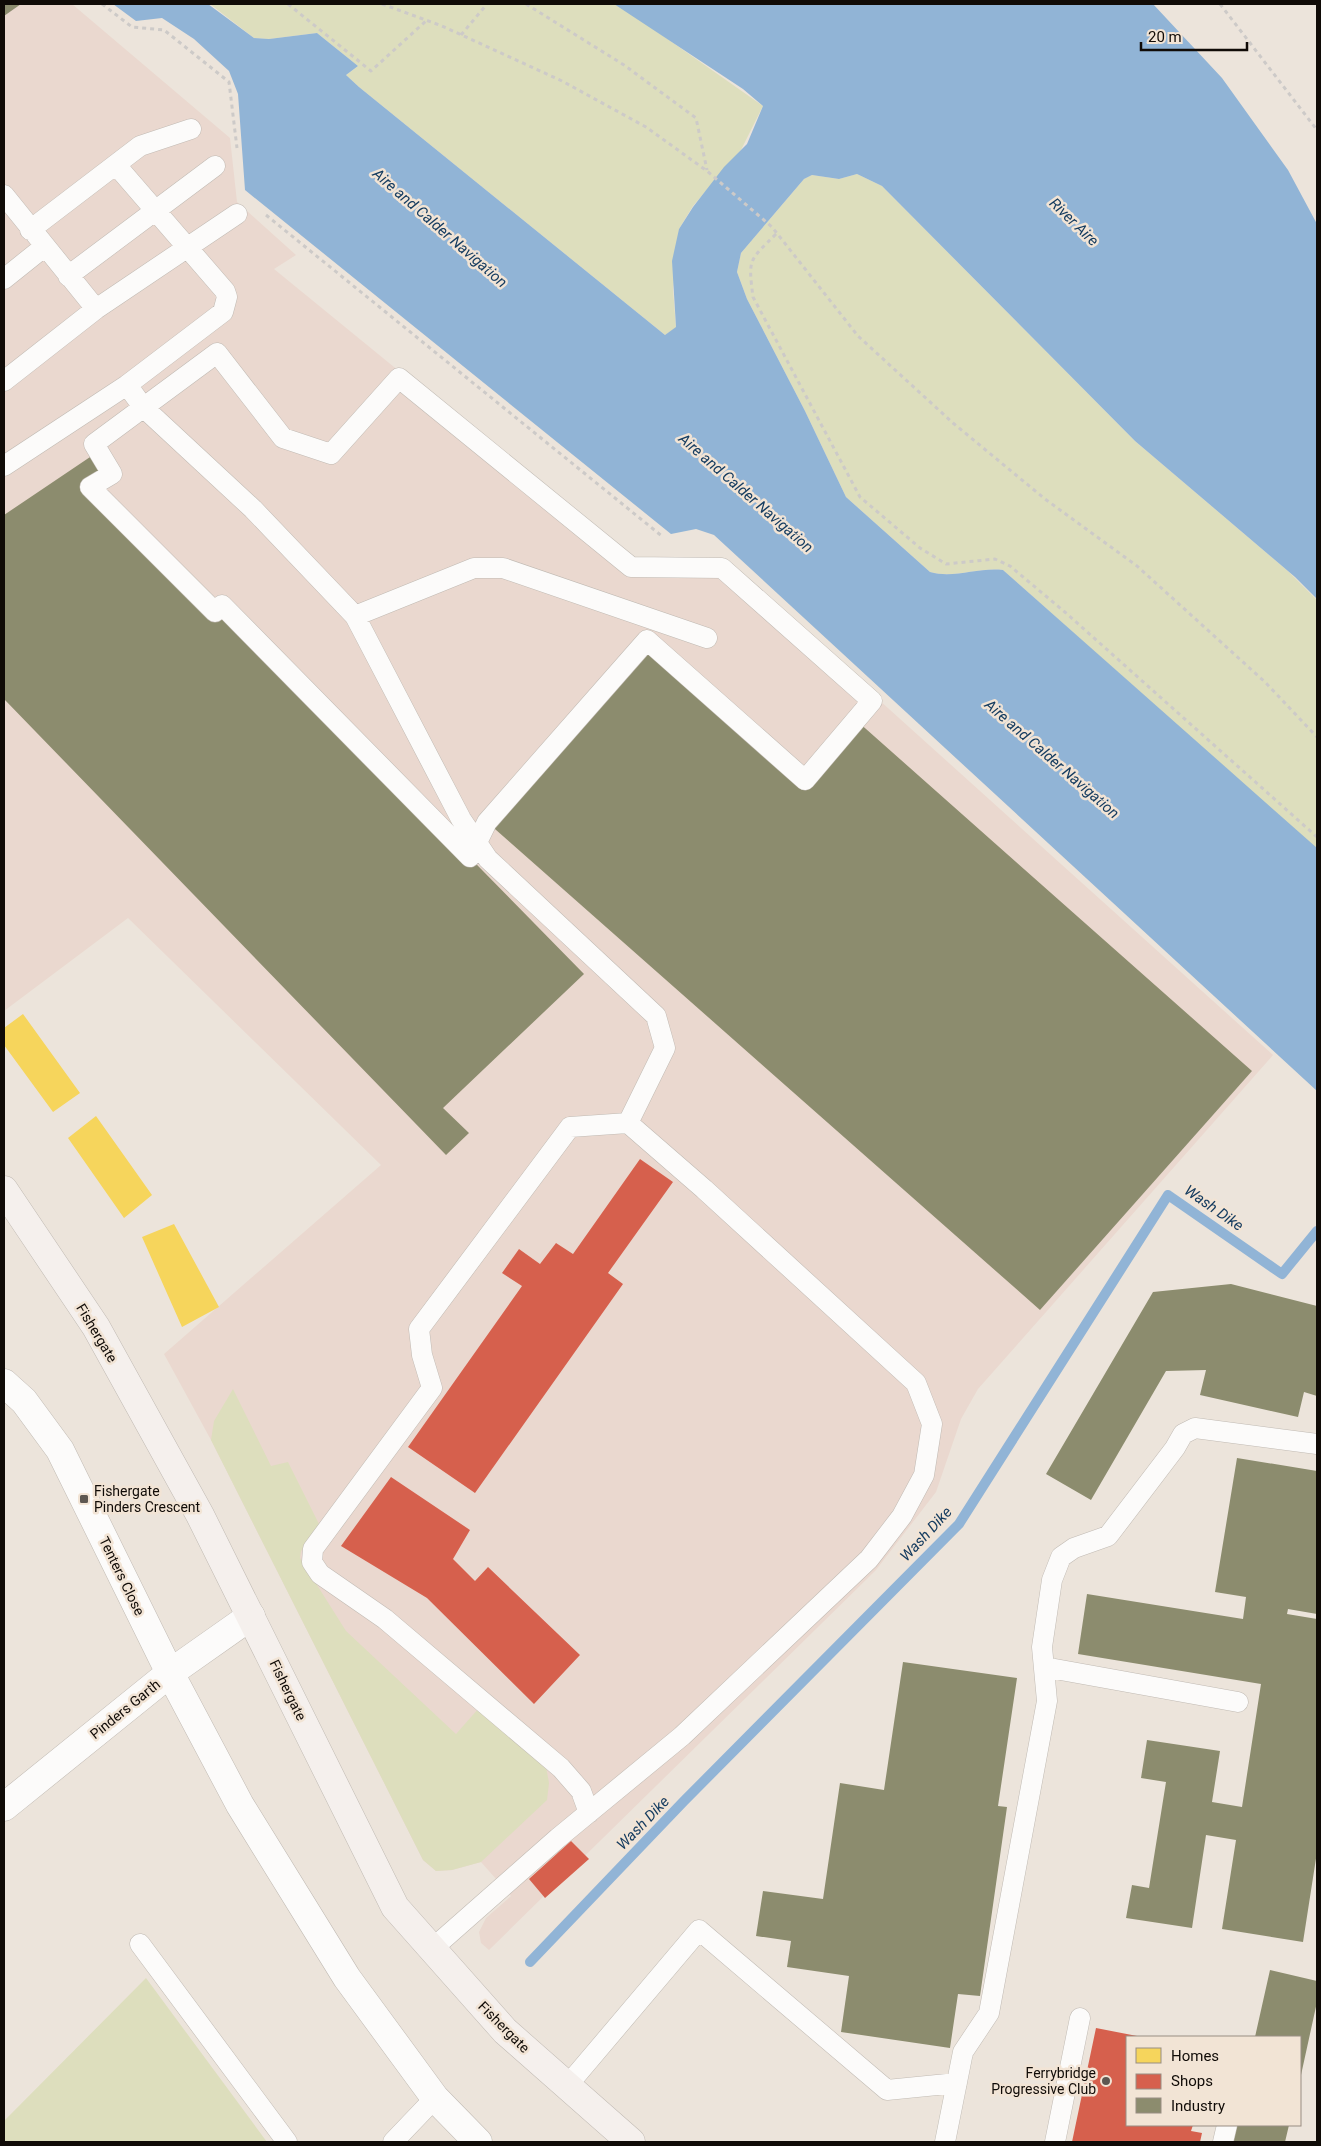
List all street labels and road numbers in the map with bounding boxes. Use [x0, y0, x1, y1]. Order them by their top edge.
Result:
street label: Fishergate [73, 1301, 121, 1365]
street label: Tenters Close [96, 1534, 148, 1618]
street label: Fishergate [266, 1657, 310, 1723]
street label: Pinders Garth [87, 1676, 163, 1742]
street label: Fishergate [475, 1998, 533, 2056]

